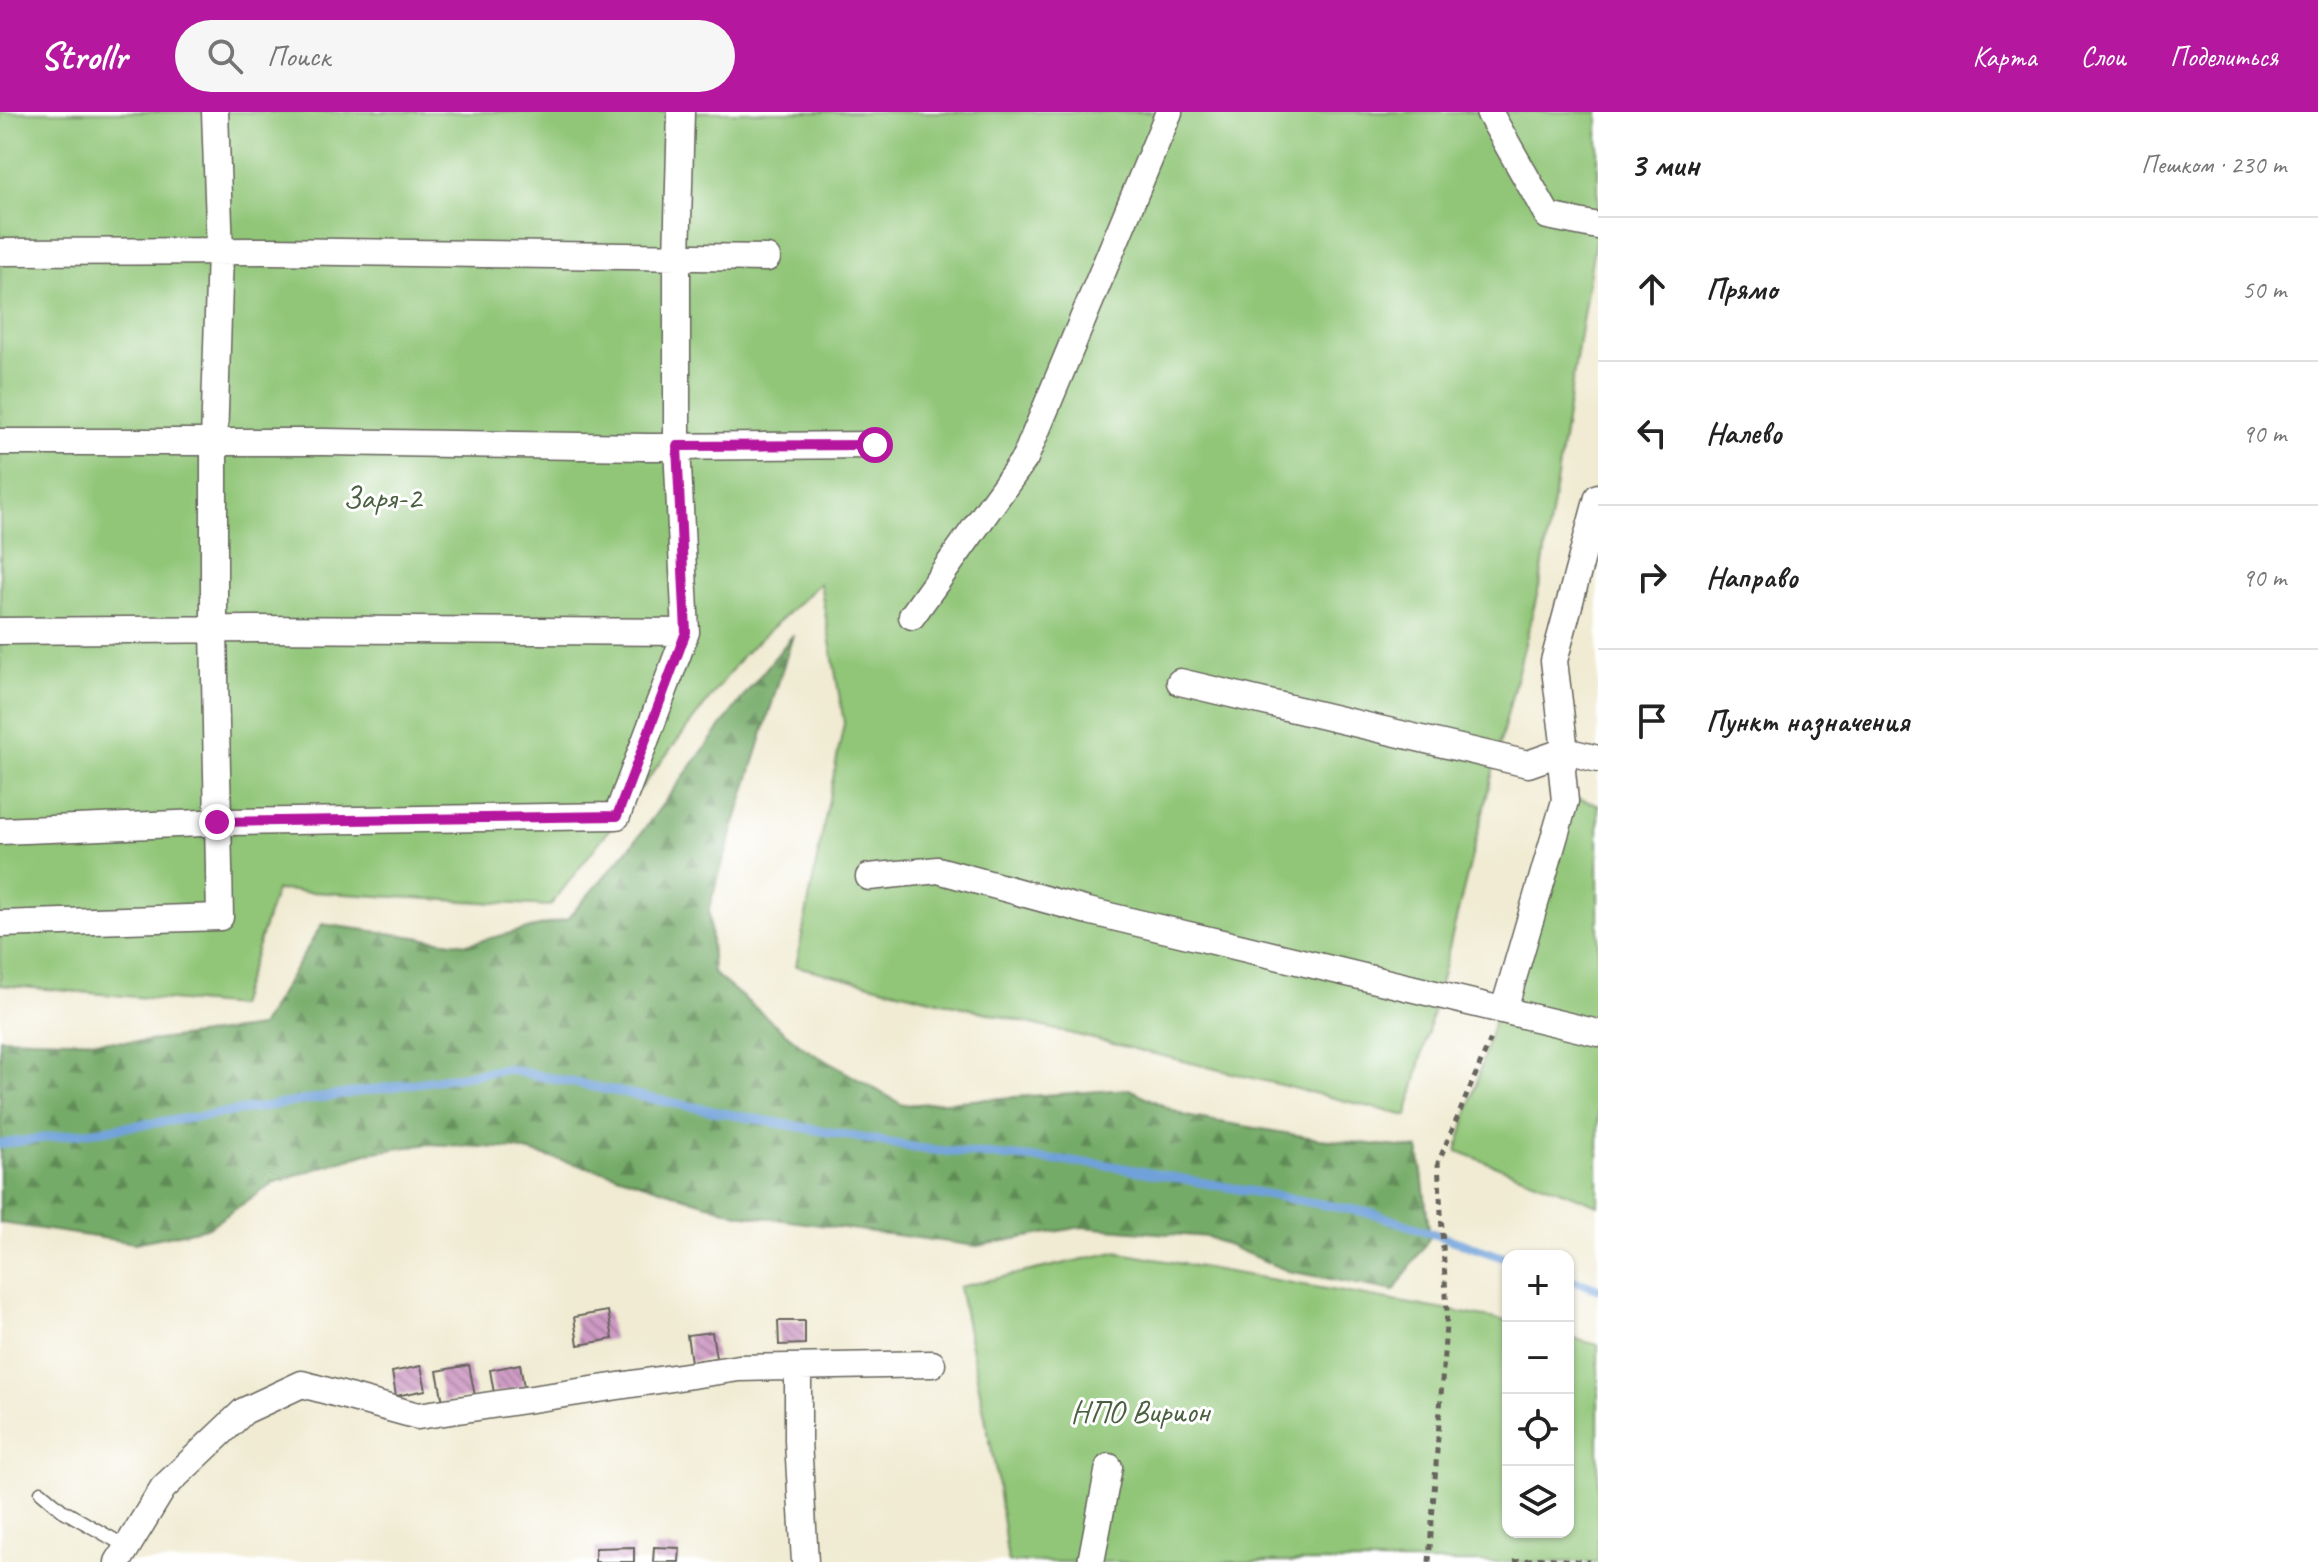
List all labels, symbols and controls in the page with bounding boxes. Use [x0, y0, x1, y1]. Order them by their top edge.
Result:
search box [175, 20, 735, 92]
text: Strollr [40, 33, 127, 80]
icon: search [203, 34, 247, 78]
text: Поиск [267, 37, 330, 75]
text: Карта [1973, 39, 2037, 74]
text: Слои [2081, 39, 2126, 74]
text: Поделиться [2170, 39, 2278, 74]
text: 3 мин [1630, 143, 1699, 186]
text: Пешком · 230 m [2141, 148, 2286, 181]
icon: ahead [1630, 267, 1674, 311]
text: Прямо [1706, 270, 1777, 308]
text: 50 m [2242, 273, 2286, 306]
icon: left [1630, 411, 1674, 455]
text: Налево [1706, 414, 1782, 452]
text: 90 m [2242, 417, 2286, 450]
route start [857, 427, 893, 463]
park label: Заря-2 [343, 477, 424, 518]
icon: right [1630, 555, 1674, 599]
text: Направо [1706, 558, 1798, 596]
text: 90 m [2242, 561, 2286, 594]
icon: arrive [1630, 699, 1674, 743]
text: Пункт назначения [1706, 702, 1909, 740]
route end [199, 804, 235, 840]
map controls [1502, 1250, 1574, 1538]
button: + [1502, 1250, 1574, 1322]
button: − [1502, 1322, 1574, 1394]
park label: НПО Вирион [1071, 1391, 1212, 1432]
button: locate [1502, 1394, 1574, 1466]
button: layers [1502, 1466, 1574, 1538]

